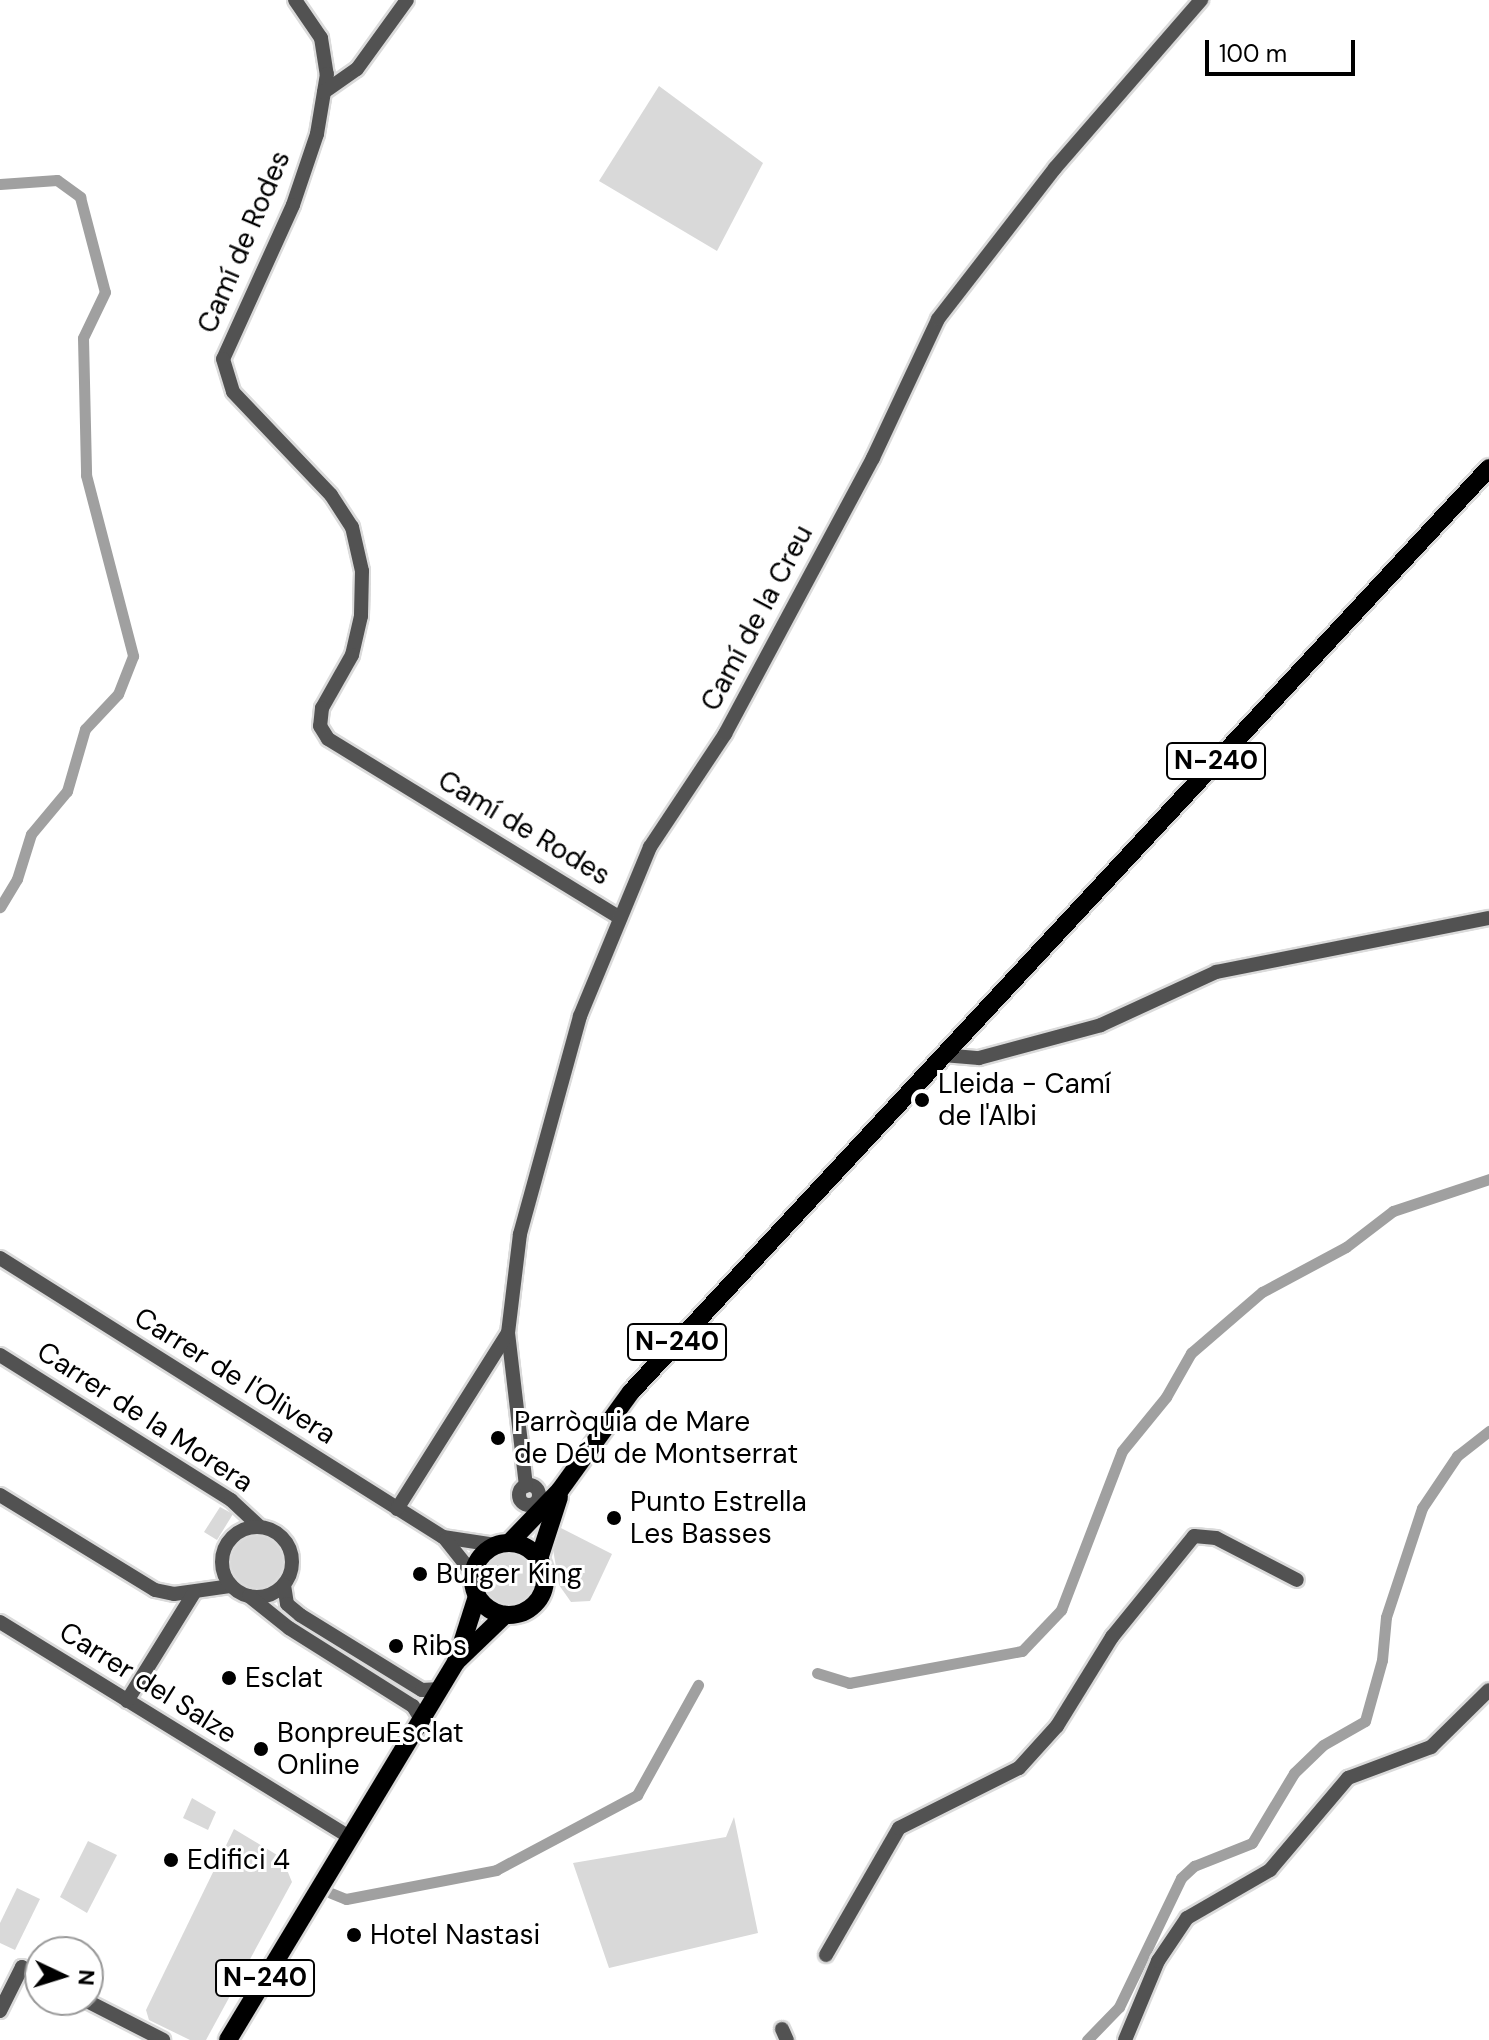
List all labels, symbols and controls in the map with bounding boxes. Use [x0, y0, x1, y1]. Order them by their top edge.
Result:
scale bar [1209, 24, 1359, 74]
text: 100 m [1219, 38, 1287, 69]
street label: Camí de Rodes [190, 146, 298, 338]
street label: Camí de la Creu [694, 519, 820, 717]
road number: N-240 [1166, 739, 1266, 783]
street label: Camí de Rodes [432, 763, 616, 893]
place label: Lleida - Camí de l'Albi [938, 1067, 1111, 1133]
marker: Lleida - Camí de l'Albi [913, 1091, 931, 1109]
street label: Carrer de l'Olivera [128, 1301, 342, 1451]
road number: N-240 [627, 1320, 727, 1364]
street label: Carrer de la Morera [31, 1335, 259, 1499]
place label: Parròquia de Mare de Déu de Montserrat [514, 1405, 798, 1471]
marker: Parròquia de Mare de Déu de Montserrat [489, 1429, 507, 1447]
place label: Punto Estrella Les Basses [630, 1485, 807, 1551]
marker: Punto Estrella Les Basses [605, 1509, 623, 1527]
place label: Burger King [436, 1557, 582, 1591]
marker: Burger King [411, 1565, 429, 1583]
street label: Carrer del Salze [53, 1615, 243, 1751]
place label: Ribs [412, 1629, 467, 1663]
marker: Ribs [387, 1637, 405, 1655]
place label: Esclat [245, 1661, 323, 1695]
marker: Esclat [220, 1669, 238, 1687]
place label: BonpreuEsclat Online [277, 1716, 464, 1782]
marker: BonpreuEsclat Online [252, 1740, 270, 1758]
place label: Edifici 4 [187, 1843, 290, 1877]
marker: Edifici 4 [162, 1851, 180, 1869]
place label: Hotel Nastasi [370, 1918, 540, 1952]
marker: Hotel Nastasi [345, 1926, 363, 1944]
north arrow [24, 1936, 104, 2016]
road number: N-240 [215, 1956, 315, 2000]
text: N [71, 1969, 101, 1987]

